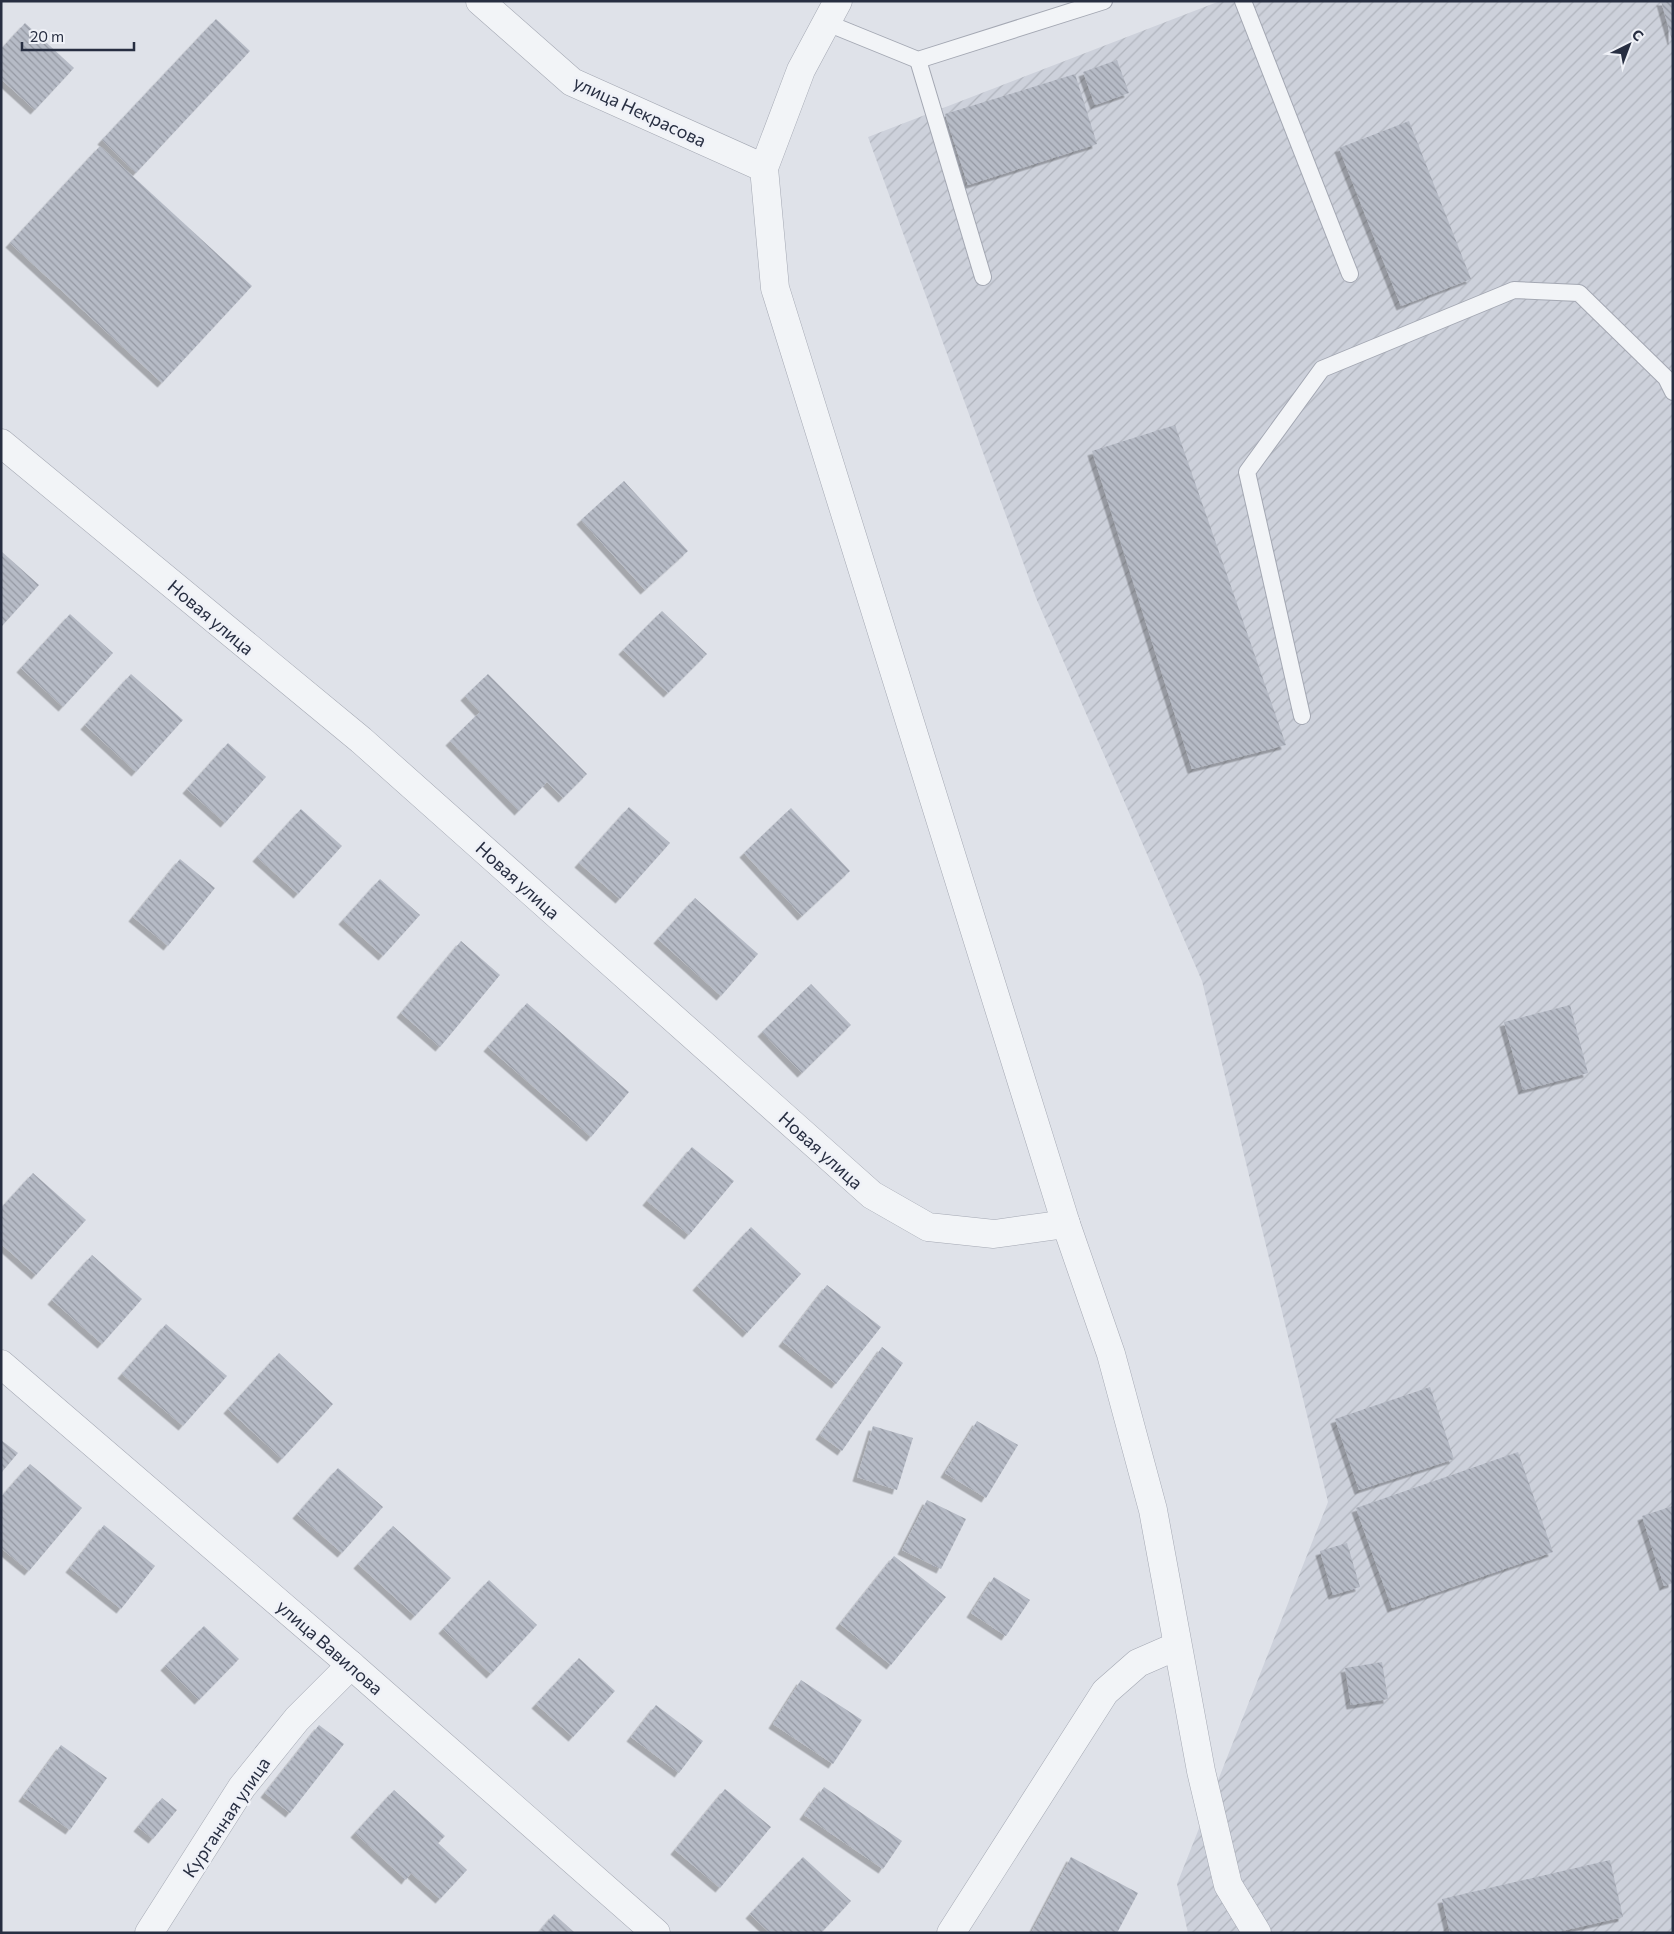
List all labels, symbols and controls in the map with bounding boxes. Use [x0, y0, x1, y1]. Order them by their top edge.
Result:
scale bar [22, 20, 135, 52]
north arrow [1604, 20, 1654, 70]
text: С [1629, 25, 1647, 44]
text: 20 m [30, 27, 64, 45]
street label: улица Некрасова [570, 71, 710, 151]
street label: Новая улица [164, 575, 258, 659]
street label: Новая улица [472, 837, 564, 923]
street label: Новая улица [775, 1107, 867, 1193]
street label: улица Вавилова [272, 1595, 388, 1699]
street label: Курганная улица [178, 1753, 274, 1881]

